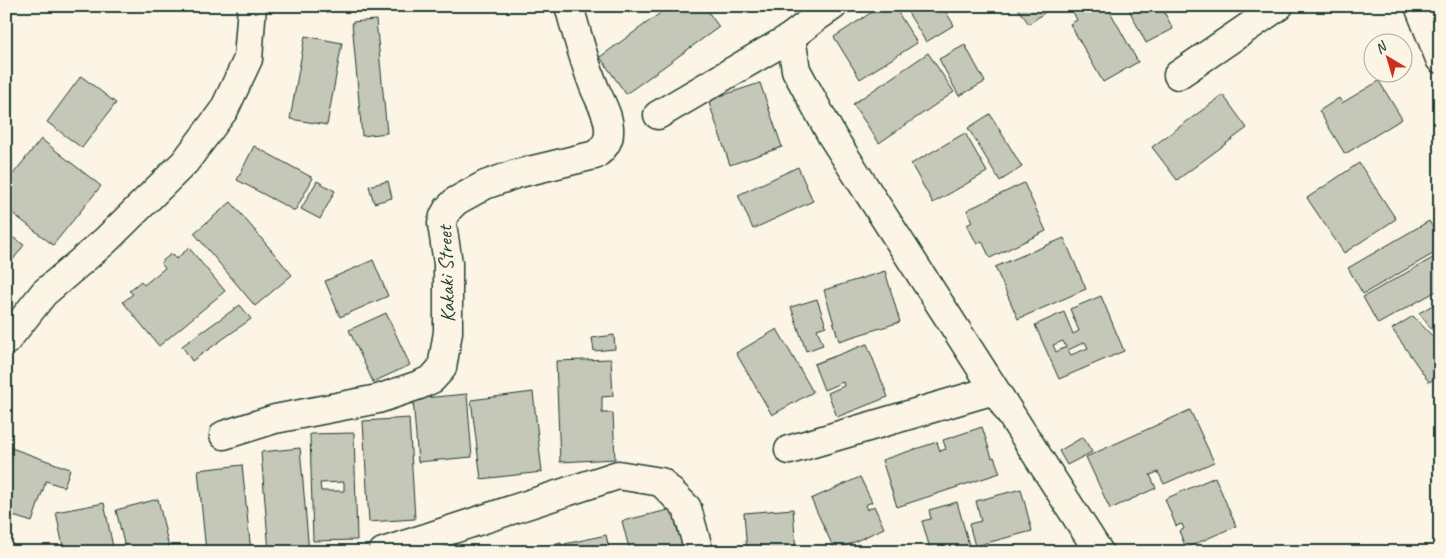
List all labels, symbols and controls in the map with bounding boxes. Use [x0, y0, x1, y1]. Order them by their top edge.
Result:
north arrow [1364, 32, 1414, 82]
text: N [1372, 37, 1391, 58]
street label: Kakaki Street [431, 223, 461, 323]

